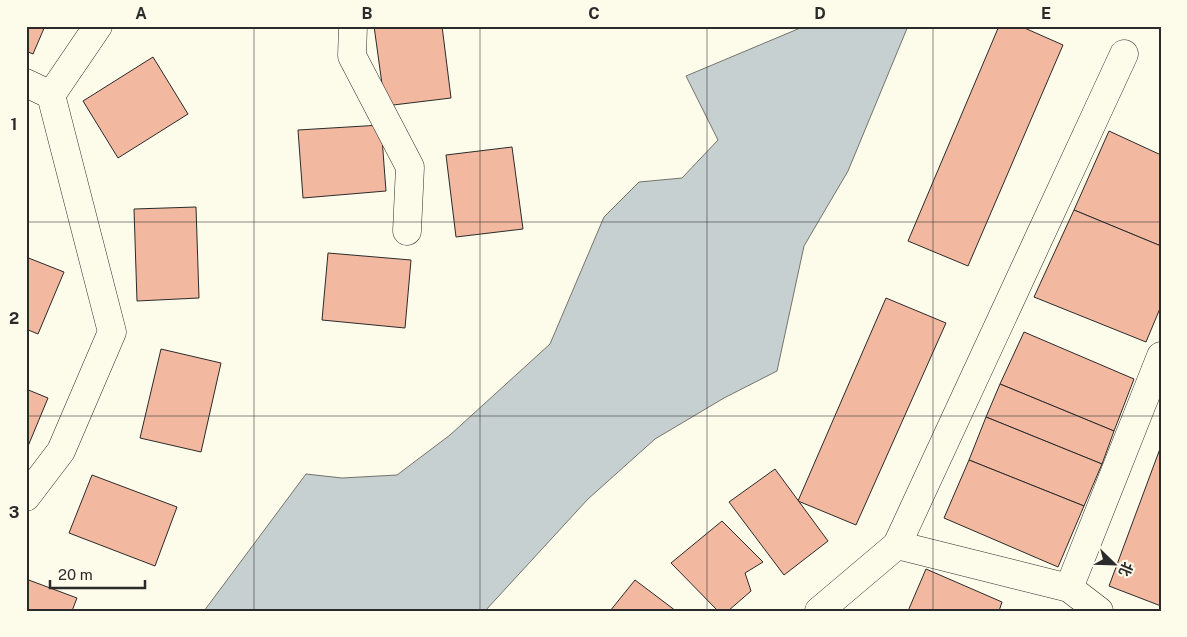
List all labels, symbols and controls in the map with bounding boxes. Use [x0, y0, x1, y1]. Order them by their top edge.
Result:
text: A [135, 4, 147, 23]
text: B [362, 4, 373, 23]
text: C [588, 4, 600, 23]
text: D [814, 4, 826, 23]
text: E [1041, 4, 1051, 23]
text: 1 [11, 115, 17, 134]
text: 2 [9, 309, 19, 328]
text: 3 [9, 503, 19, 522]
north arrow [1090, 540, 1140, 590]
scale bar [50, 557, 145, 589]
text: 北 [1116, 560, 1136, 579]
text: 20 m [58, 566, 93, 583]

